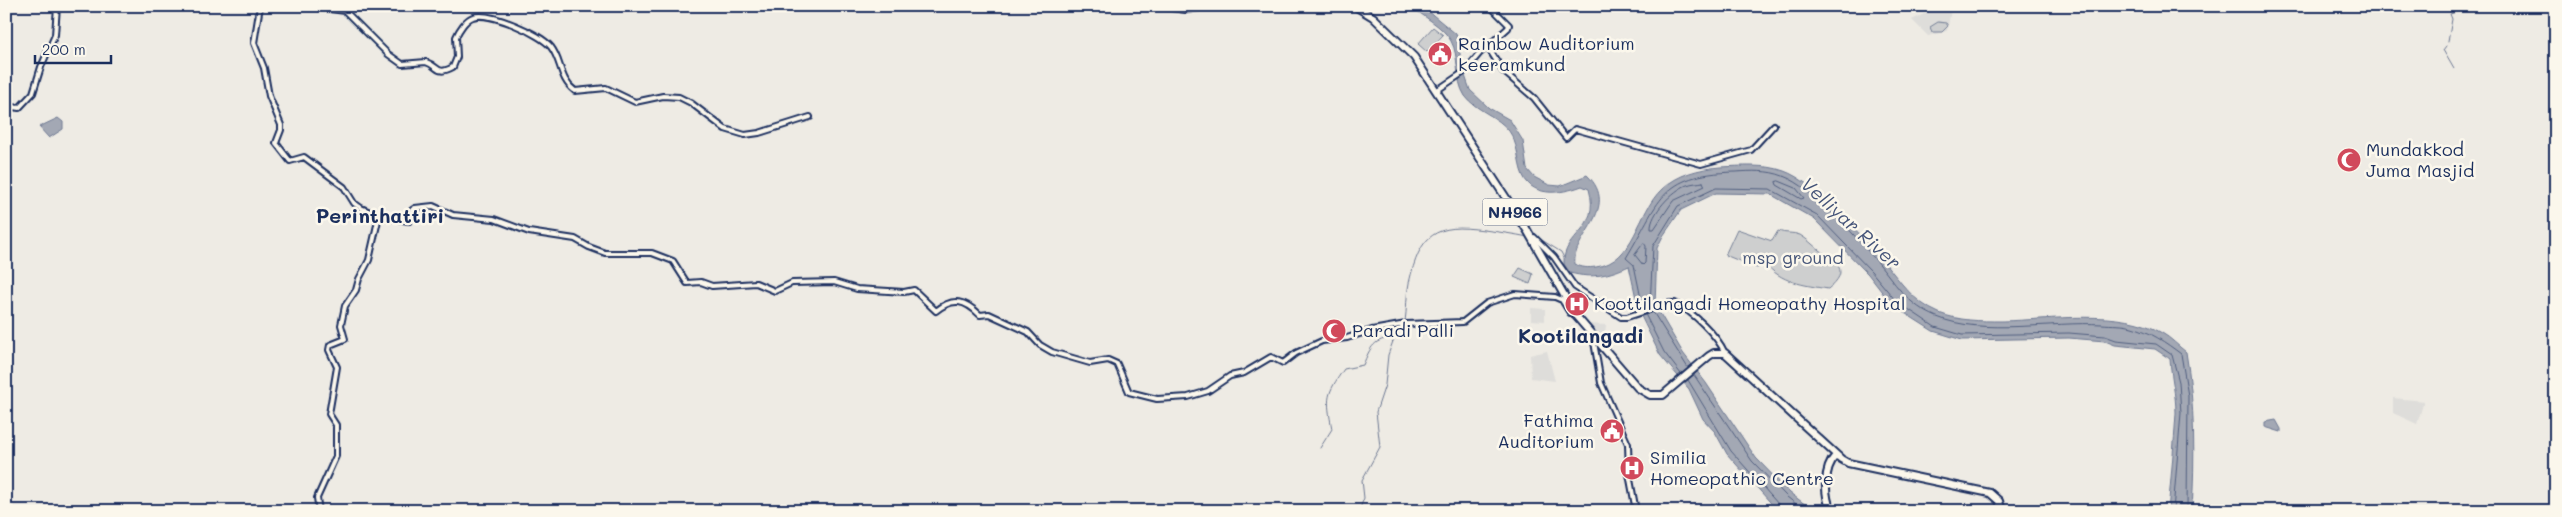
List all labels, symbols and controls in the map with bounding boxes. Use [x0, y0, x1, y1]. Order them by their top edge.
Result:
place label: Rainbow Auditorium keeramkund [1458, 31, 1635, 76]
scale bar [35, 32, 111, 64]
text: 200 m [42, 39, 86, 59]
public building icon: Rainbow Auditorium keeramkund [1427, 41, 1453, 67]
place label: Mundakkod Juma Masjid [2366, 137, 2474, 182]
mosque icon: Mundakkod Juma Masjid [2336, 147, 2362, 173]
water label: Velliyar River [1796, 171, 1907, 274]
road number: NH966 [1482, 198, 1548, 226]
district label: Perinthattiri [316, 202, 444, 228]
park label: msp ground [1742, 245, 1844, 269]
hospital icon: Koottilangadi Homeopathy Hospital [1564, 291, 1590, 317]
place label: Koottilangadi Homeopathy Hospital [1594, 291, 1905, 315]
mosque icon: Paradi Palli [1321, 318, 1347, 344]
place label: Paradi Palli [1352, 318, 1454, 342]
district label: Kootilangadi [1518, 322, 1644, 348]
place label: Fathima Auditorium [1497, 408, 1594, 453]
public building icon: Fathima Auditorium [1599, 418, 1625, 444]
place label: Similia Homeopathic Centre [1650, 445, 1834, 490]
hospital icon: Similia Homeopathic Centre [1619, 455, 1645, 481]

